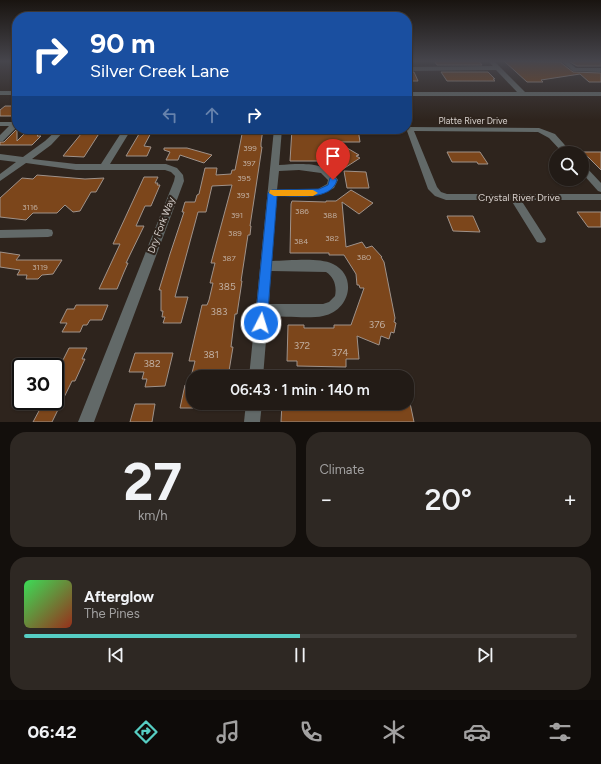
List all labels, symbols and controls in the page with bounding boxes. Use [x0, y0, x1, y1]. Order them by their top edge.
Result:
text: 90 m [90, 26, 155, 60]
icon: right [24, 28, 76, 80]
text: Silver Creek Lane [90, 60, 229, 82]
icon: left [159, 104, 181, 126]
icon: ahead [201, 104, 223, 126]
icon: right [243, 104, 265, 126]
street label: Platte River Drive [439, 115, 508, 126]
pin [316, 139, 350, 180]
house number: 399 [243, 143, 257, 153]
icon: arrive [322, 145, 344, 167]
map controls [549, 146, 589, 186]
button: search [549, 146, 589, 186]
house number: 397 [242, 158, 256, 168]
house number: 395 [237, 173, 251, 183]
house number: 393 [236, 190, 250, 200]
street label: Crystal River Drive [478, 191, 561, 204]
street label: Dry Fork Way [144, 194, 178, 255]
house number: 3116 [22, 202, 38, 212]
house number: 386 [295, 206, 309, 216]
house number: 391 [231, 210, 243, 220]
house number: 388 [323, 210, 337, 220]
house number: 389 [228, 228, 242, 238]
house number: 382 [325, 233, 339, 243]
house number: 384 [294, 236, 308, 246]
house number: 380 [357, 252, 371, 262]
house number: 387 [222, 253, 236, 263]
house number: 3119 [32, 262, 48, 272]
house number: 385 [218, 280, 236, 293]
position arrow [240, 302, 282, 344]
house number: 383 [210, 305, 228, 318]
house number: 376 [369, 318, 386, 331]
house number: 372 [294, 339, 310, 352]
house number: 374 [331, 346, 349, 359]
house number: 381 [203, 348, 219, 361]
house number: 382 [143, 357, 161, 370]
speed limit sign: 30 [12, 358, 64, 410]
text: 06:43 · 1 min · 140 m [230, 381, 370, 399]
text: 27 [123, 451, 182, 513]
text: Climate [320, 462, 364, 477]
text: 20° [424, 481, 472, 518]
text: − [320, 486, 333, 513]
text: + [563, 486, 577, 513]
text: km/h [138, 508, 168, 523]
text: Afterglow [84, 588, 154, 606]
text: The Pines [84, 606, 140, 621]
icon: previous [105, 644, 127, 666]
icon: pause [289, 644, 311, 666]
icon: next [474, 644, 496, 666]
icon: directions [132, 718, 160, 746]
icon: music [214, 718, 242, 746]
icon: phone [297, 718, 325, 746]
icon: climate [380, 718, 408, 746]
icon: car [463, 718, 491, 746]
icon: filters [546, 718, 574, 746]
text: 06:42 [27, 721, 77, 743]

